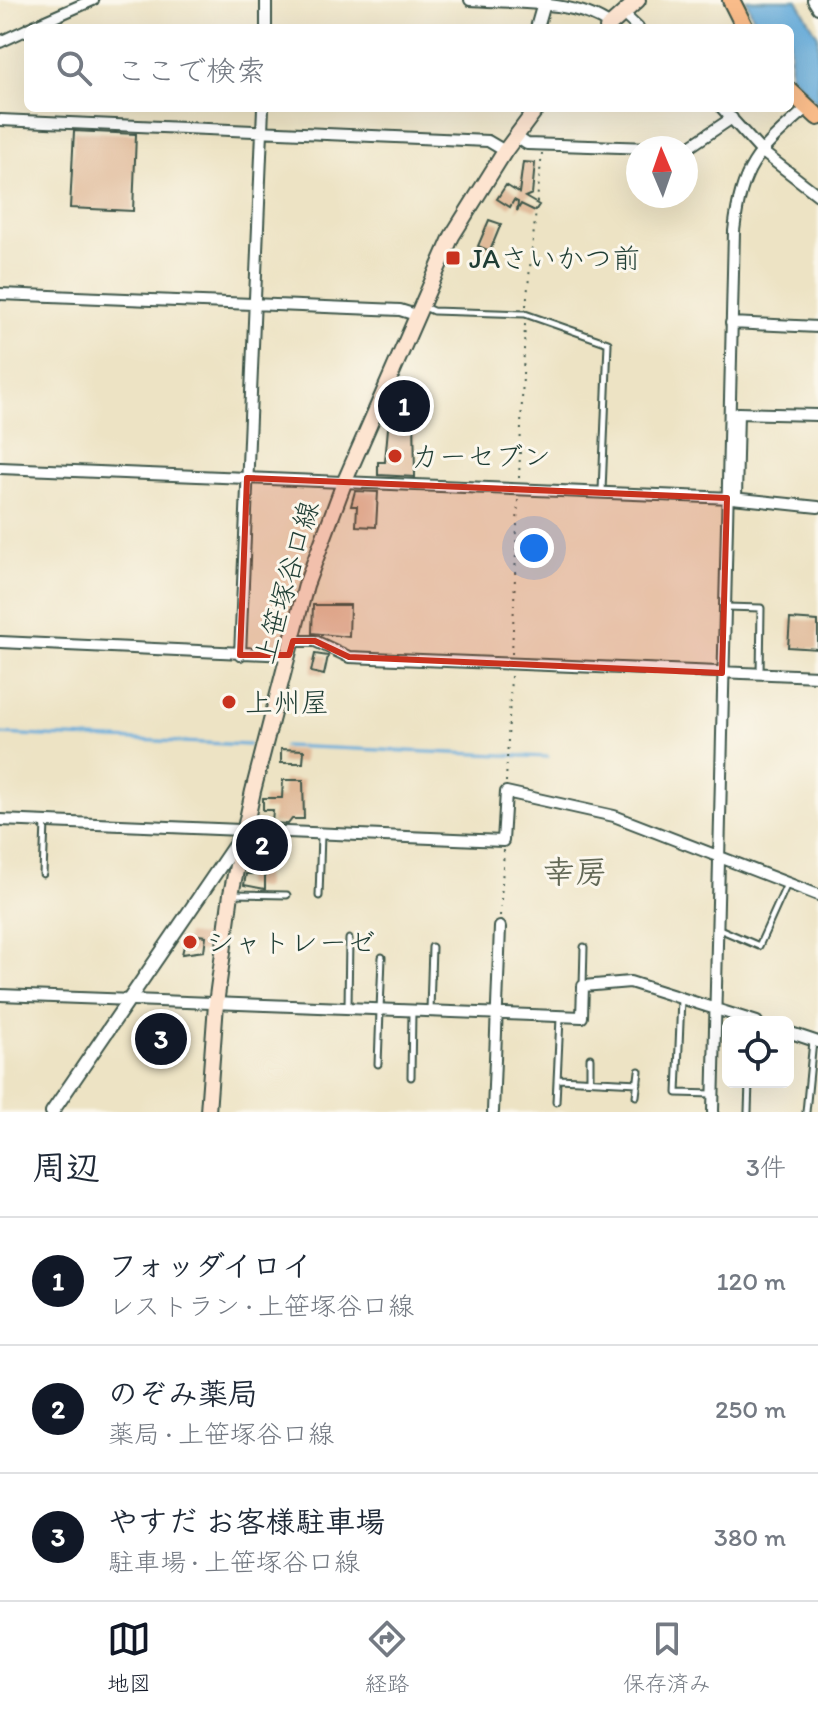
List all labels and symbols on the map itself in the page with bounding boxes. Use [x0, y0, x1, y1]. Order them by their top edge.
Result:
north arrow [626, 136, 698, 208]
place label: JAさいかつ前 [469, 241, 640, 275]
marker: JAさいかつ前 [444, 249, 462, 267]
pin: 1 [378, 376, 430, 436]
place label: カーセブン [411, 439, 551, 473]
marker: カーセブン [386, 447, 404, 465]
street label: 上笹塚谷口線 [247, 497, 325, 667]
your location [514, 528, 554, 568]
place label: 上州屋 [245, 685, 329, 719]
marker: 上州屋 [220, 693, 238, 711]
pin: 2 [236, 815, 288, 875]
district label: 幸房 [543, 853, 607, 891]
place label: シャトレーゼ [206, 925, 375, 959]
marker: シャトレーゼ [181, 933, 199, 951]
pin: 3 [135, 1009, 187, 1069]

